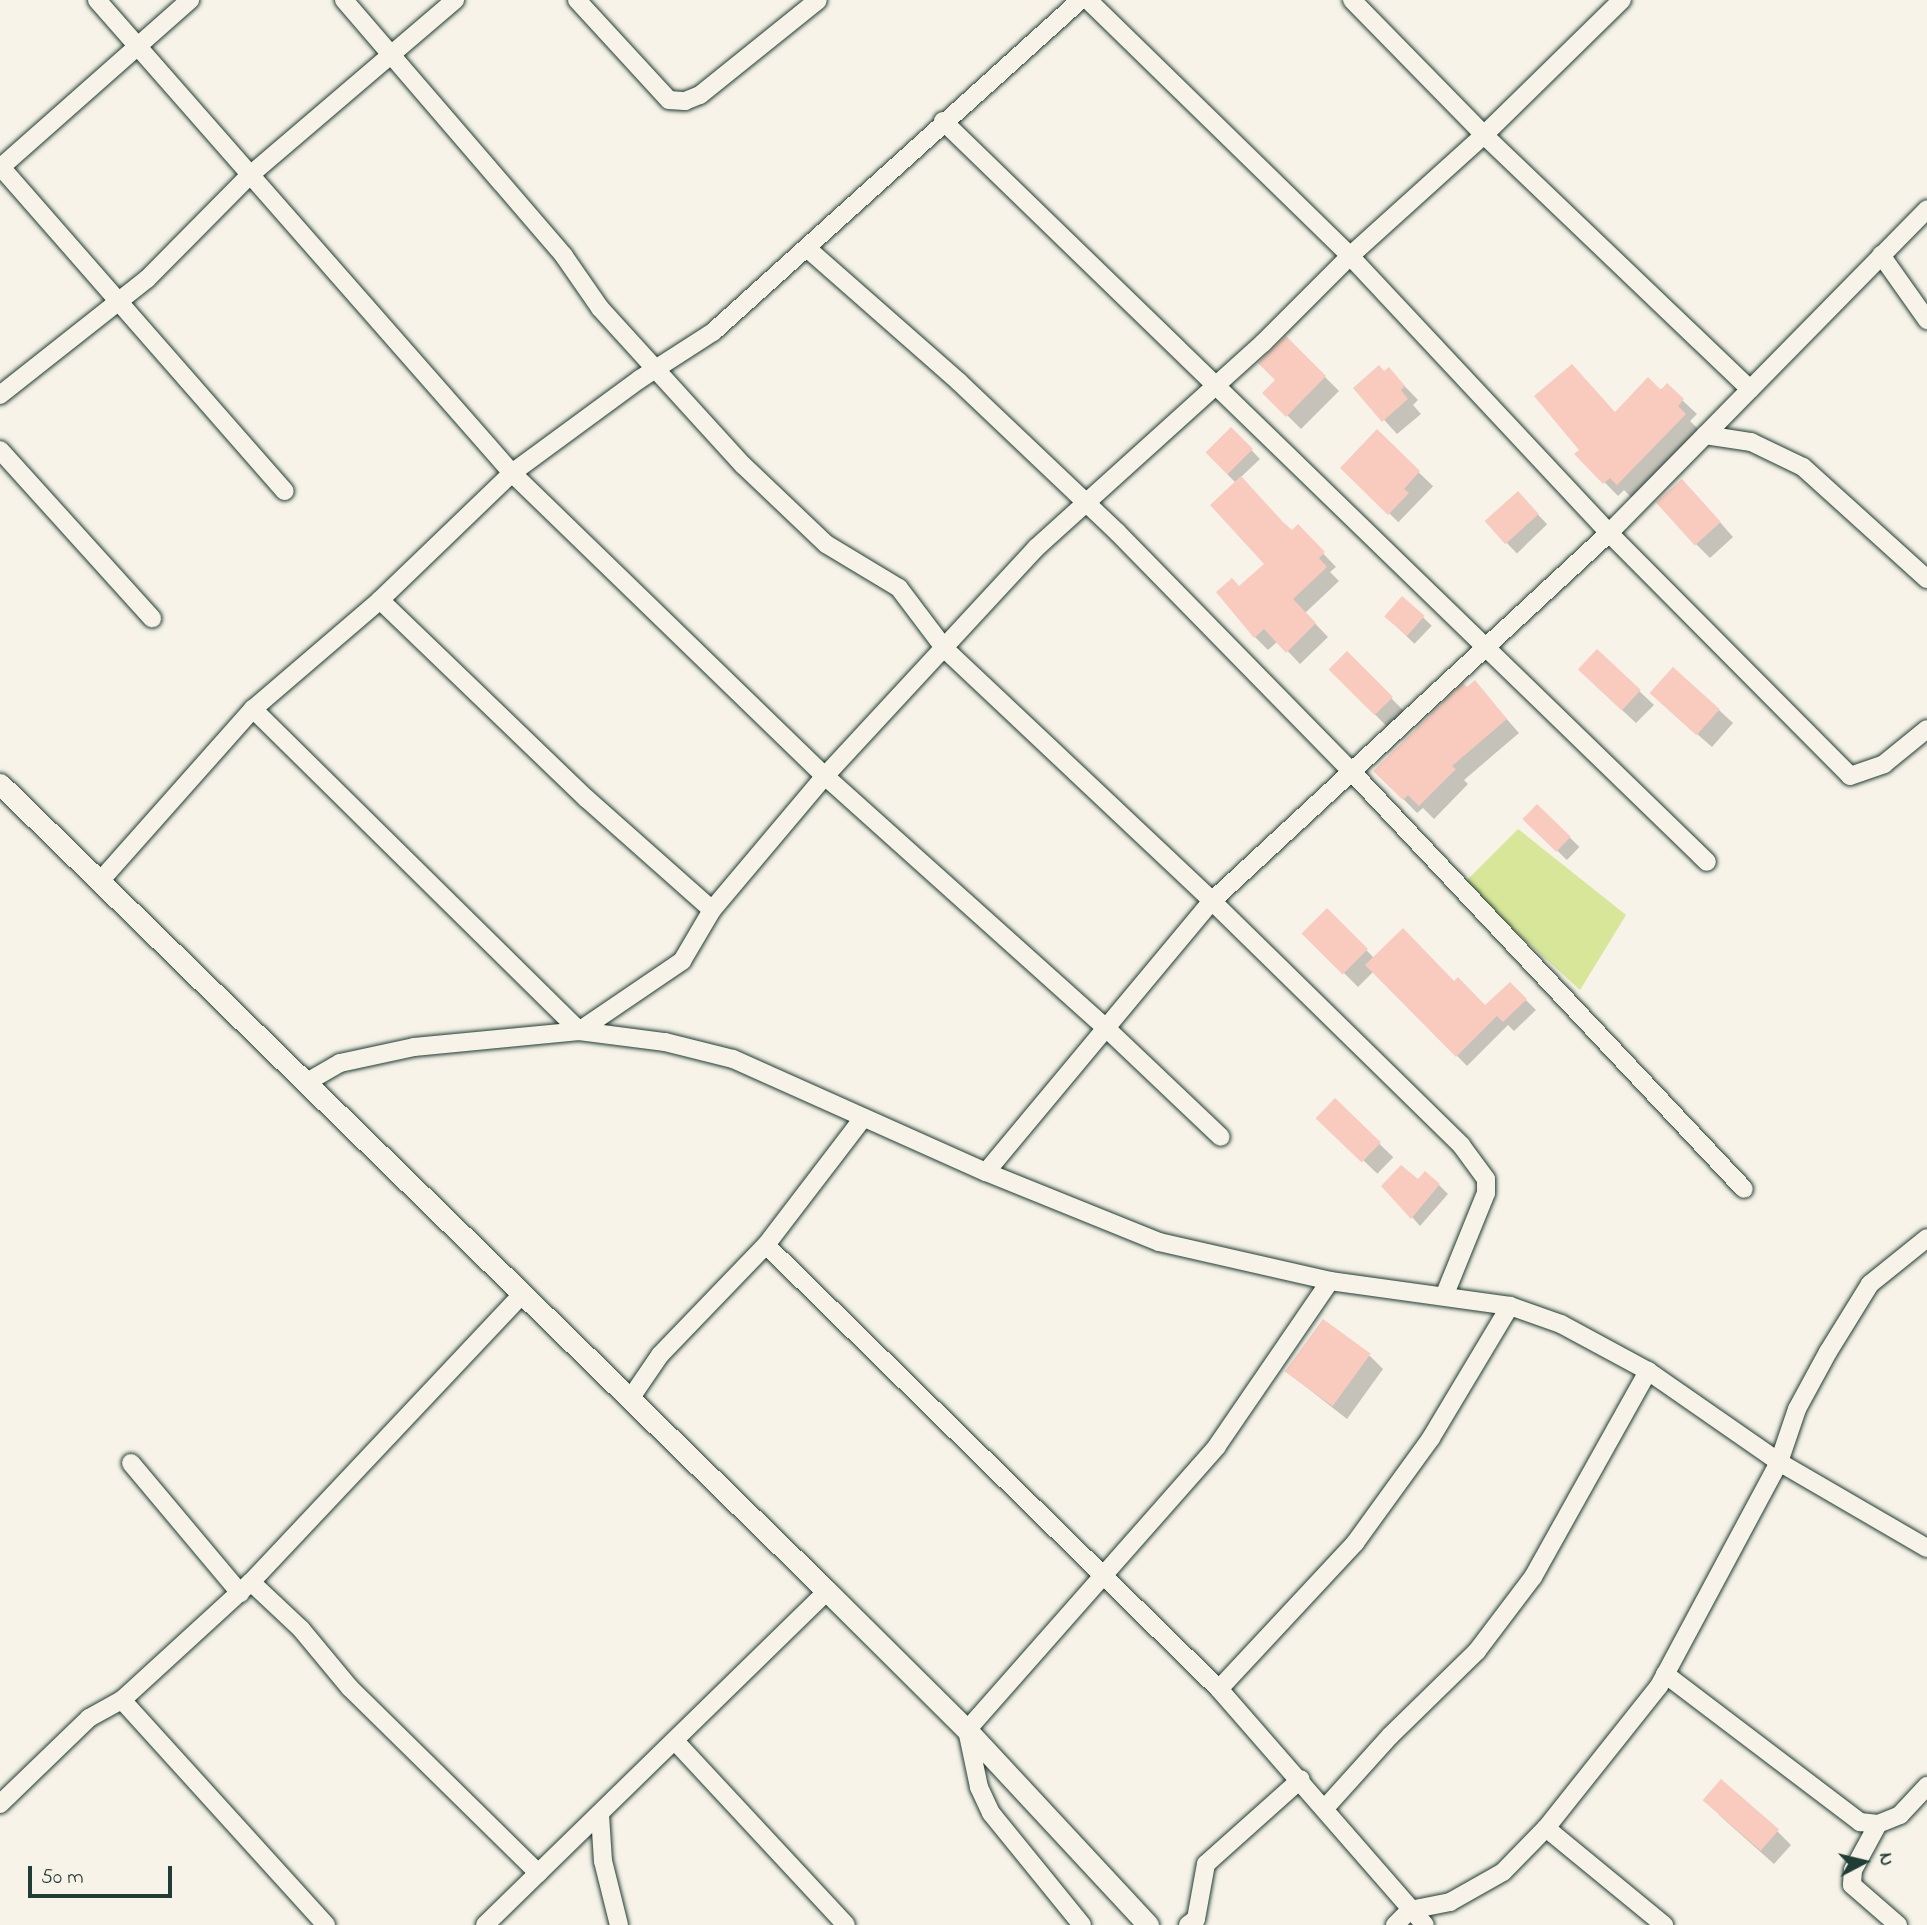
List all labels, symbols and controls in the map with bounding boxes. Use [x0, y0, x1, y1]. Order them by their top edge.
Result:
north arrow [1829, 1827, 1899, 1897]
text: N [1871, 1851, 1900, 1867]
scale bar [32, 1852, 175, 1896]
text: 50 m [41, 1863, 84, 1893]

